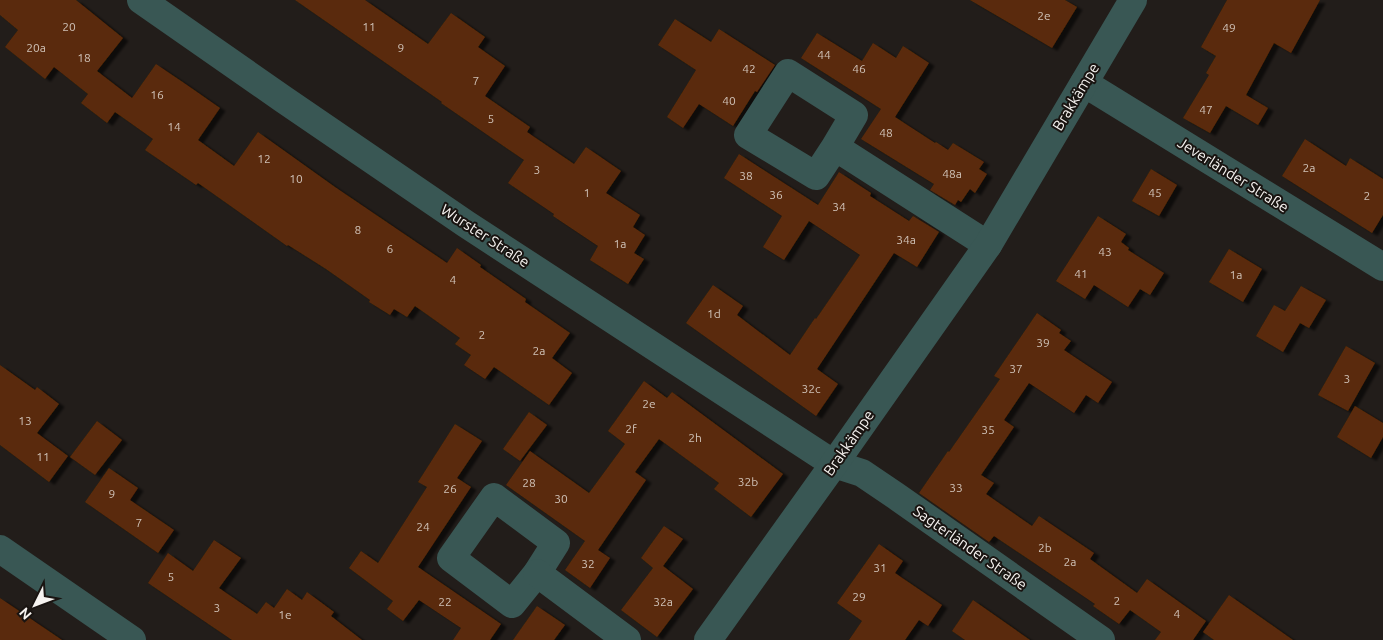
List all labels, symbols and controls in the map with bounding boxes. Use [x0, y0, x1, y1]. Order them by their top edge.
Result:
house number: 2e [1037, 9, 1051, 22]
house number: 20 [62, 20, 76, 33]
house number: 11 [362, 20, 376, 33]
house number: 49 [1222, 21, 1236, 34]
house number: 20a [26, 41, 46, 54]
house number: 9 [398, 41, 404, 54]
house number: 44 [817, 48, 831, 61]
house number: 18 [77, 51, 91, 64]
street label: Brakkämpe [1049, 60, 1102, 134]
house number: 42 [742, 62, 756, 75]
house number: 46 [852, 62, 866, 75]
house number: 7 [473, 74, 479, 87]
house number: 16 [150, 88, 164, 101]
house number: 40 [722, 94, 736, 107]
house number: 47 [1199, 103, 1213, 116]
house number: 5 [488, 112, 494, 125]
house number: 14 [167, 120, 181, 133]
house number: 48 [879, 126, 893, 139]
street label: Jeverländer Straße [1175, 134, 1292, 216]
house number: 12 [257, 152, 271, 165]
house number: 2a [1303, 161, 1315, 174]
house number: 3 [534, 163, 540, 176]
house number: 48a [942, 167, 962, 180]
house number: 38 [739, 169, 753, 182]
house number: 10 [289, 172, 303, 185]
house number: 1 [584, 186, 590, 199]
house number: 45 [1148, 186, 1162, 199]
house number: 36 [769, 188, 783, 201]
house number: 2 [1364, 189, 1370, 202]
house number: 34 [832, 200, 846, 213]
street label: Wurster Straße [438, 201, 533, 271]
house number: 8 [355, 223, 362, 236]
house number: 34a [896, 233, 916, 246]
house number: 1a [614, 237, 626, 250]
house number: 6 [387, 242, 394, 255]
house number: 43 [1098, 245, 1112, 258]
house number: 41 [1074, 267, 1088, 280]
house number: 1a [1230, 268, 1242, 281]
house number: 4 [450, 273, 457, 286]
house number: 1d [707, 307, 721, 320]
house number: 2 [479, 328, 485, 341]
house number: 39 [1036, 336, 1050, 349]
house number: 2a [533, 344, 545, 357]
house number: 37 [1009, 362, 1023, 375]
house number: 3 [1344, 372, 1350, 385]
house number: 32c [801, 382, 821, 395]
house number: 2e [642, 397, 656, 410]
street label: Brakkämpe [820, 407, 877, 479]
house number: 13 [18, 414, 32, 427]
house number: 2f [625, 422, 637, 435]
house number: 35 [981, 423, 995, 436]
house number: 2h [688, 431, 702, 444]
house number: 11 [36, 450, 50, 463]
house number: 32b [738, 475, 758, 488]
house number: 28 [522, 476, 536, 489]
house number: 33 [949, 481, 963, 494]
house number: 26 [443, 482, 457, 495]
house number: 9 [109, 487, 115, 500]
house number: 30 [554, 492, 568, 505]
street label: Sagterländer Straße [910, 502, 1030, 593]
house number: 7 [136, 516, 142, 529]
house number: 24 [416, 520, 430, 533]
house number: 2b [1038, 541, 1052, 554]
house number: 2a [1064, 555, 1076, 568]
house number: 32 [581, 557, 595, 570]
house number: 31 [873, 561, 887, 574]
house number: 5 [168, 570, 174, 583]
north arrow [10, 580, 60, 630]
house number: 29 [852, 590, 866, 603]
house number: 2 [1114, 594, 1120, 607]
house number: 22 [438, 595, 452, 608]
house number: 32a [653, 595, 673, 608]
house number: 3 [214, 601, 220, 614]
text: N [16, 604, 35, 623]
house number: 4 [1174, 607, 1181, 620]
house number: 1e [278, 608, 292, 621]

